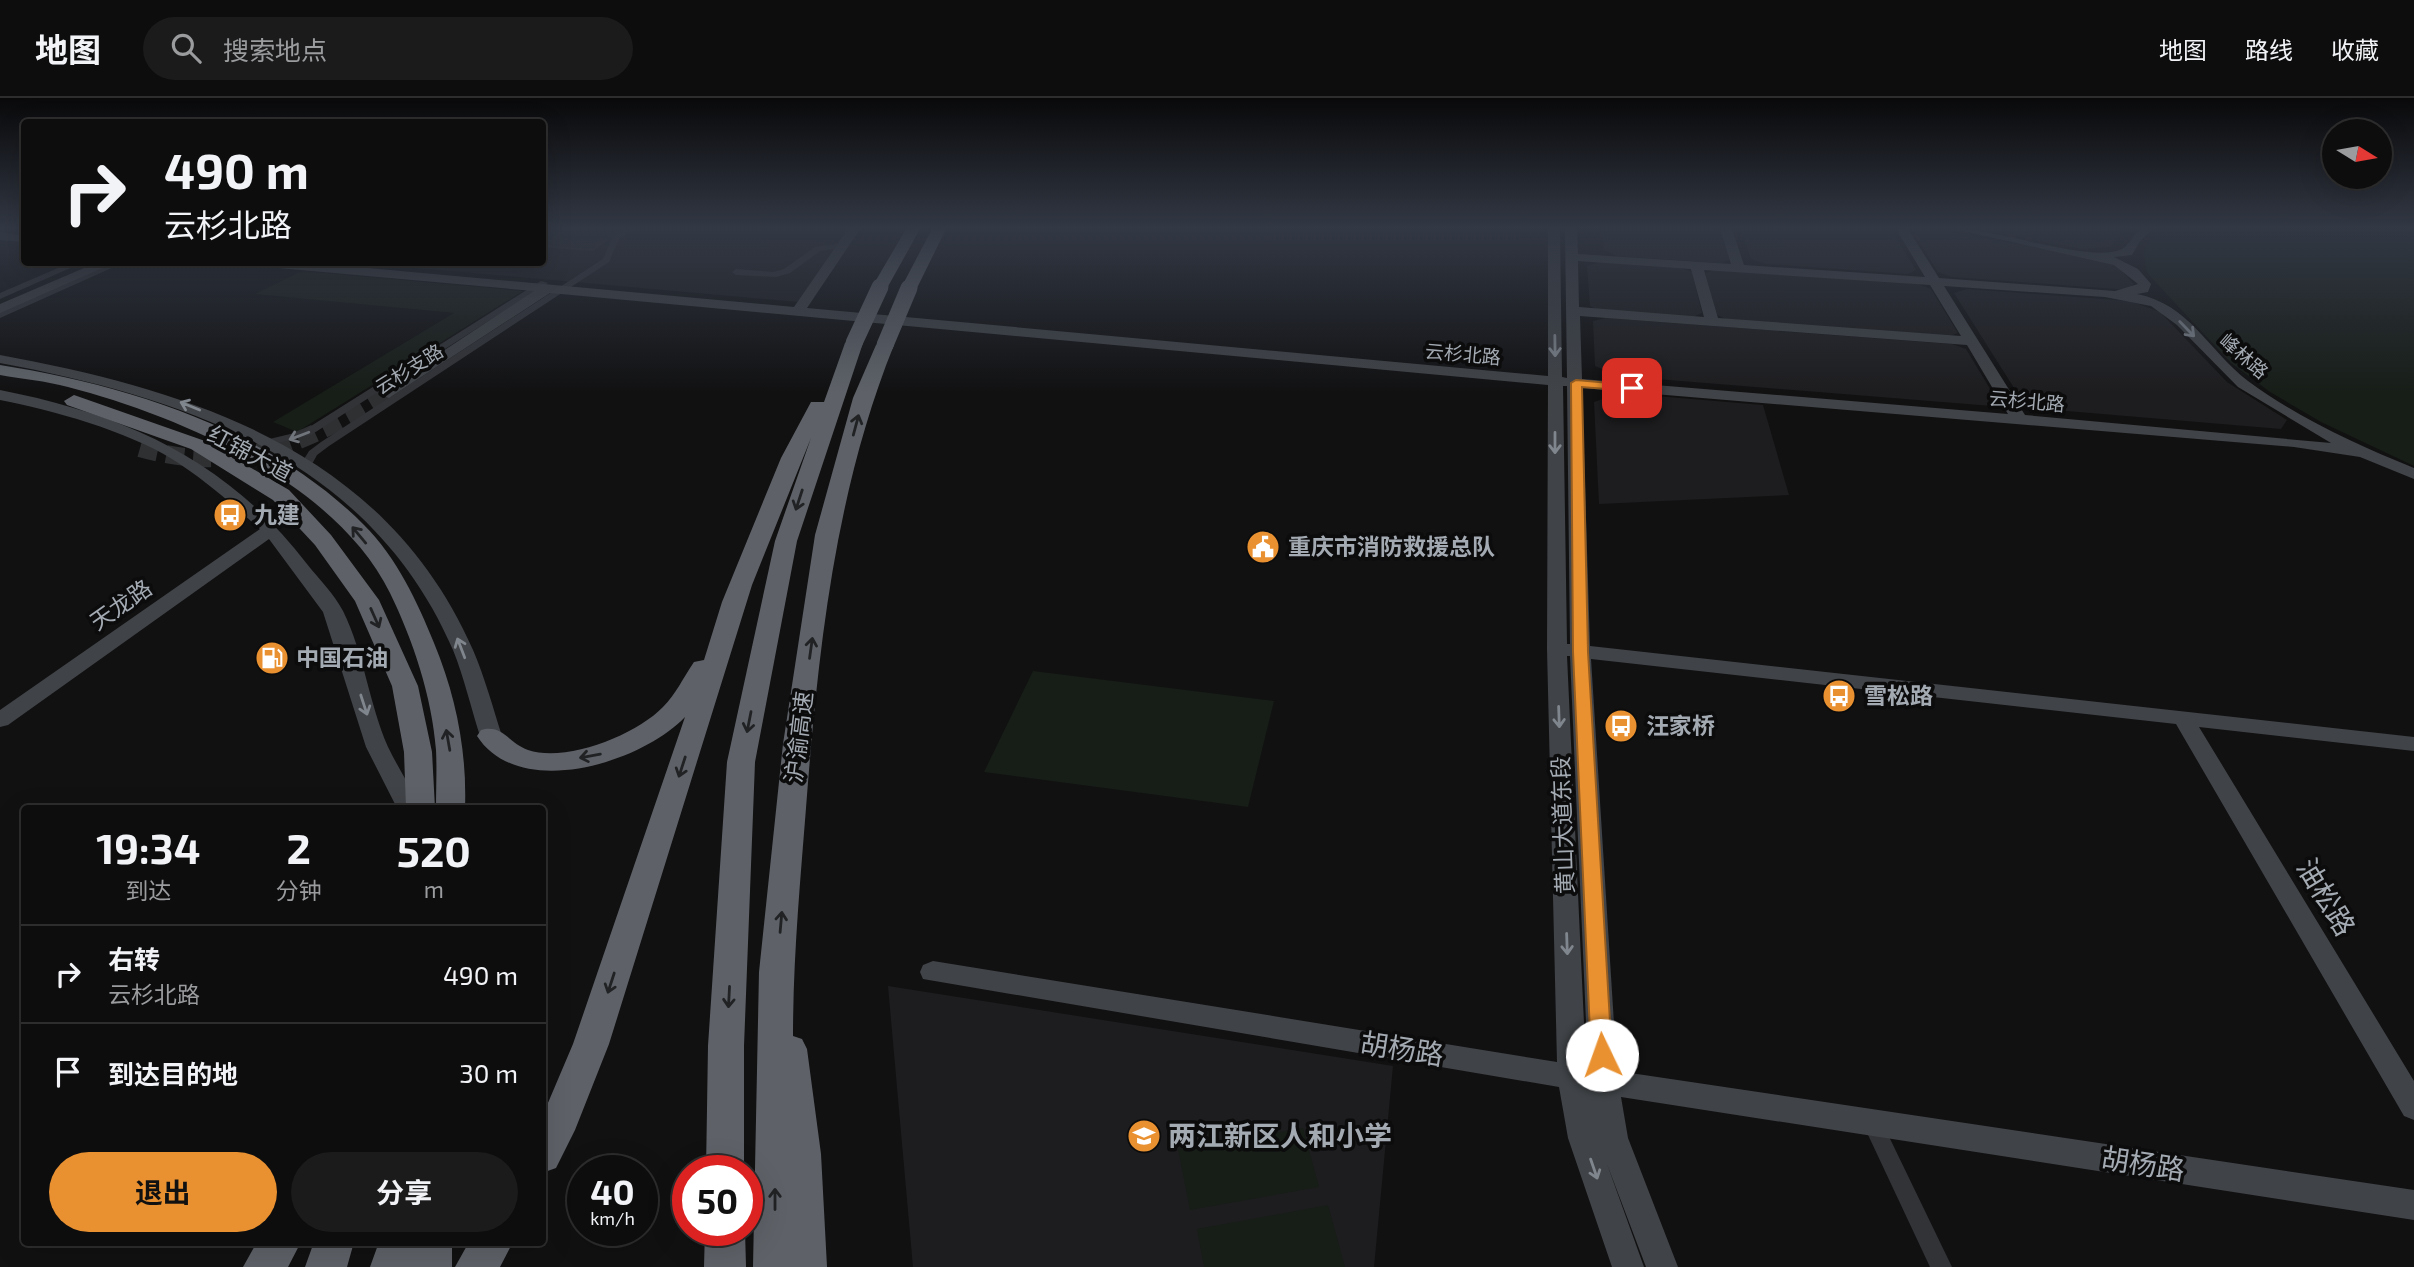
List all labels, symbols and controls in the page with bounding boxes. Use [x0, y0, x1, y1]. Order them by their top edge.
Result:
search box [143, 17, 633, 80]
text: 地图 [35, 29, 101, 69]
icon: search [167, 29, 205, 67]
text: 搜索地点 [223, 34, 327, 65]
text: 地图 [2159, 35, 2207, 64]
text: 路线 [2245, 35, 2293, 64]
text: 收藏 [2331, 35, 2379, 64]
north arrow [2322, 119, 2392, 189]
map controls [2322, 119, 2392, 189]
text: 490 m [164, 140, 309, 199]
icon: right [49, 147, 140, 238]
text: 云杉北路 [164, 205, 292, 243]
one-way arrow [2178, 321, 2195, 338]
street label: 峰林路 [2215, 328, 2273, 383]
one-way arrow [1548, 334, 1562, 357]
street label: 云杉支路 [370, 339, 447, 398]
street label: 云杉北路 [1424, 339, 1502, 368]
pin [1602, 358, 1662, 418]
icon: arrive [1613, 369, 1651, 407]
street label: 云杉北路 [1988, 386, 2066, 415]
one-way arrow [180, 399, 202, 412]
one-way arrow [850, 414, 863, 437]
street label: 红锦大道 [203, 419, 298, 487]
one-way arrow [288, 430, 310, 443]
one-way arrow [1548, 432, 1562, 455]
one-way arrow [792, 489, 805, 511]
bus stop icon: 九建 [211, 496, 249, 534]
place label: 九建 [254, 500, 300, 528]
one-way arrow [351, 526, 367, 544]
public building icon: 重庆市消防救援总队 [1244, 528, 1282, 566]
place label: 重庆市消防救援总队 [1288, 532, 1495, 560]
street label: 天龙路 [84, 573, 157, 635]
one-way arrow [369, 607, 382, 629]
one-way arrow [804, 637, 817, 660]
one-way arrow [454, 638, 467, 660]
fuel station icon: 中国石油 [253, 639, 291, 677]
place label: 中国石油 [296, 643, 388, 671]
bus stop icon: 雪松路 [1820, 677, 1858, 715]
place label: 雪松路 [1864, 681, 1933, 709]
street label: 沪渝高速 [779, 690, 818, 784]
one-way arrow [358, 694, 371, 716]
one-way arrow [1553, 705, 1566, 728]
bus stop icon: 汪家桥 [1602, 707, 1640, 745]
one-way arrow [742, 710, 756, 733]
place label: 汪家桥 [1646, 711, 1715, 739]
one-way arrow [441, 730, 455, 752]
one-way arrow [579, 749, 602, 763]
one-way arrow [675, 756, 687, 778]
street label: 黄山大道东段 [1546, 756, 1578, 894]
text: 19:34 [96, 822, 200, 872]
text: 2 [286, 822, 311, 872]
text: 520 [397, 825, 471, 875]
street label: 油松路 [2291, 852, 2363, 941]
text: m [424, 875, 444, 903]
text: 到达 [125, 876, 171, 904]
text: 分钟 [276, 876, 322, 904]
one-way arrow [775, 912, 788, 934]
one-way arrow [1561, 933, 1574, 956]
text: 右转 [108, 943, 160, 974]
icon: right [49, 955, 87, 993]
text: 490 m [443, 959, 518, 990]
one-way arrow [604, 972, 616, 994]
text: 云杉北路 [108, 980, 200, 1008]
one-way arrow [722, 986, 735, 1009]
position arrow [1565, 1018, 1639, 1092]
street label: 胡杨路 [1358, 1025, 1446, 1071]
icon: arrive [49, 1053, 87, 1091]
text: 30 m [459, 1057, 518, 1088]
text: 到达目的地 [108, 1058, 238, 1089]
school or university icon: 两江新区人和小学 [1125, 1117, 1163, 1155]
place label: 两江新区人和小学 [1168, 1118, 1392, 1152]
street label: 胡杨路 [2099, 1140, 2187, 1186]
button: 退出 [49, 1152, 277, 1232]
button: 分享 [291, 1152, 518, 1232]
speed limit sign: 50 [672, 1155, 763, 1246]
one-way arrow [1588, 1158, 1601, 1180]
text: 40 [590, 1170, 635, 1212]
one-way arrow [768, 1188, 781, 1211]
text: km/h [590, 1207, 635, 1229]

